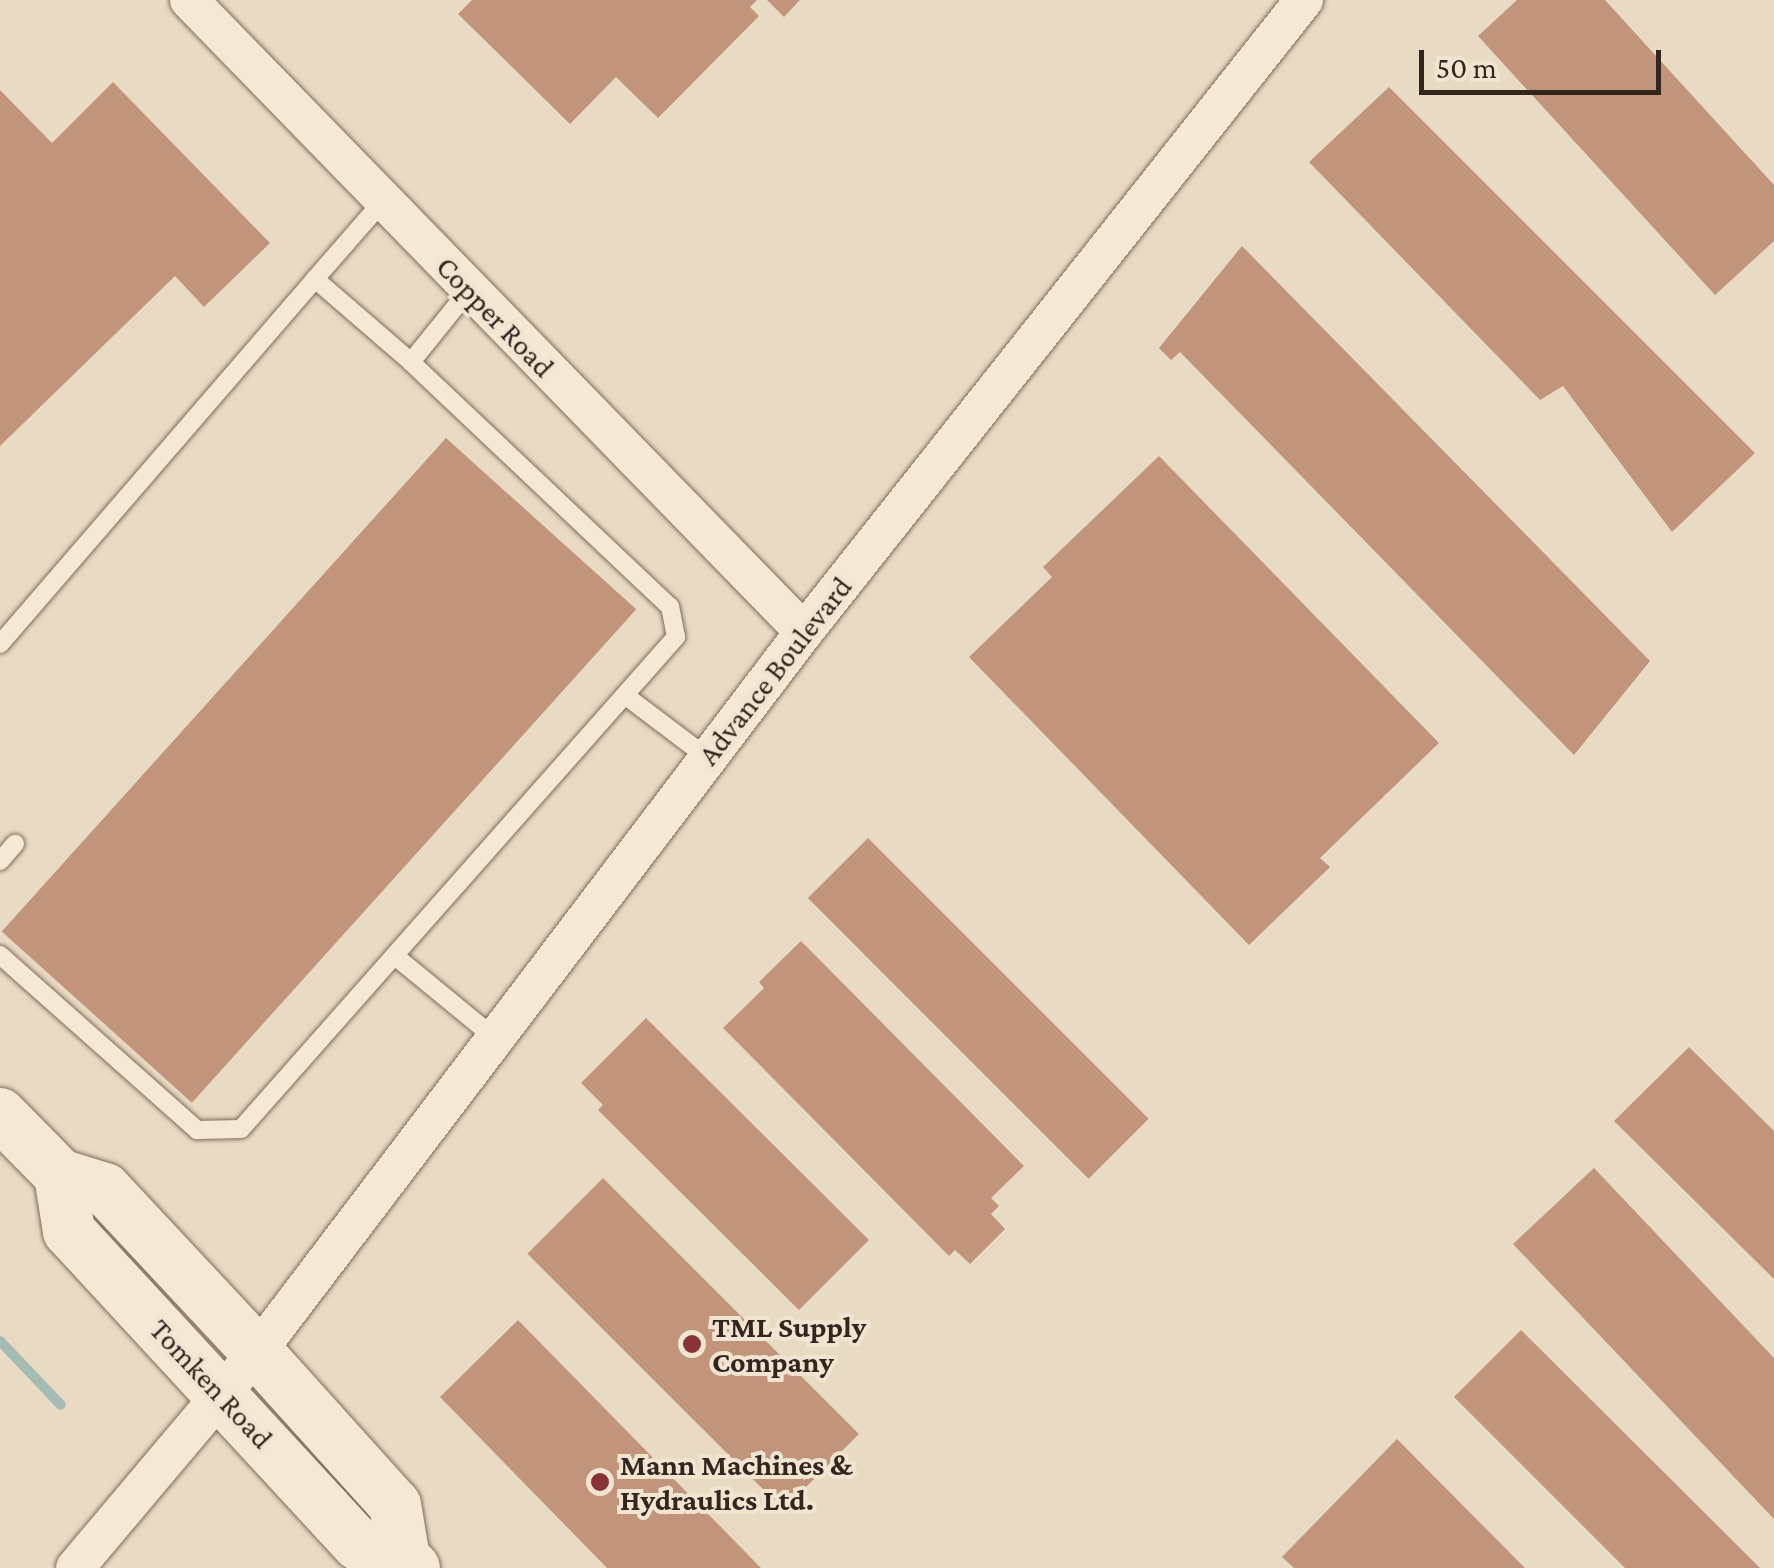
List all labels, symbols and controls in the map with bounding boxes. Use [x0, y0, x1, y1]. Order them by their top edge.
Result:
scale bar [1424, 30, 1666, 92]
text: 50 m [1436, 51, 1497, 84]
street label: Copper Road [428, 249, 562, 385]
street label: Advance Boulevard [690, 570, 860, 772]
place label: TML Supply Company [712, 1309, 866, 1380]
street label: Tomken Road [142, 1312, 280, 1456]
marker: TML Supply Company [681, 1333, 703, 1355]
place label: Mann Machines & Hydraulics Ltd. [620, 1447, 853, 1518]
marker: Mann Machines & Hydraulics Ltd. [589, 1471, 611, 1493]

